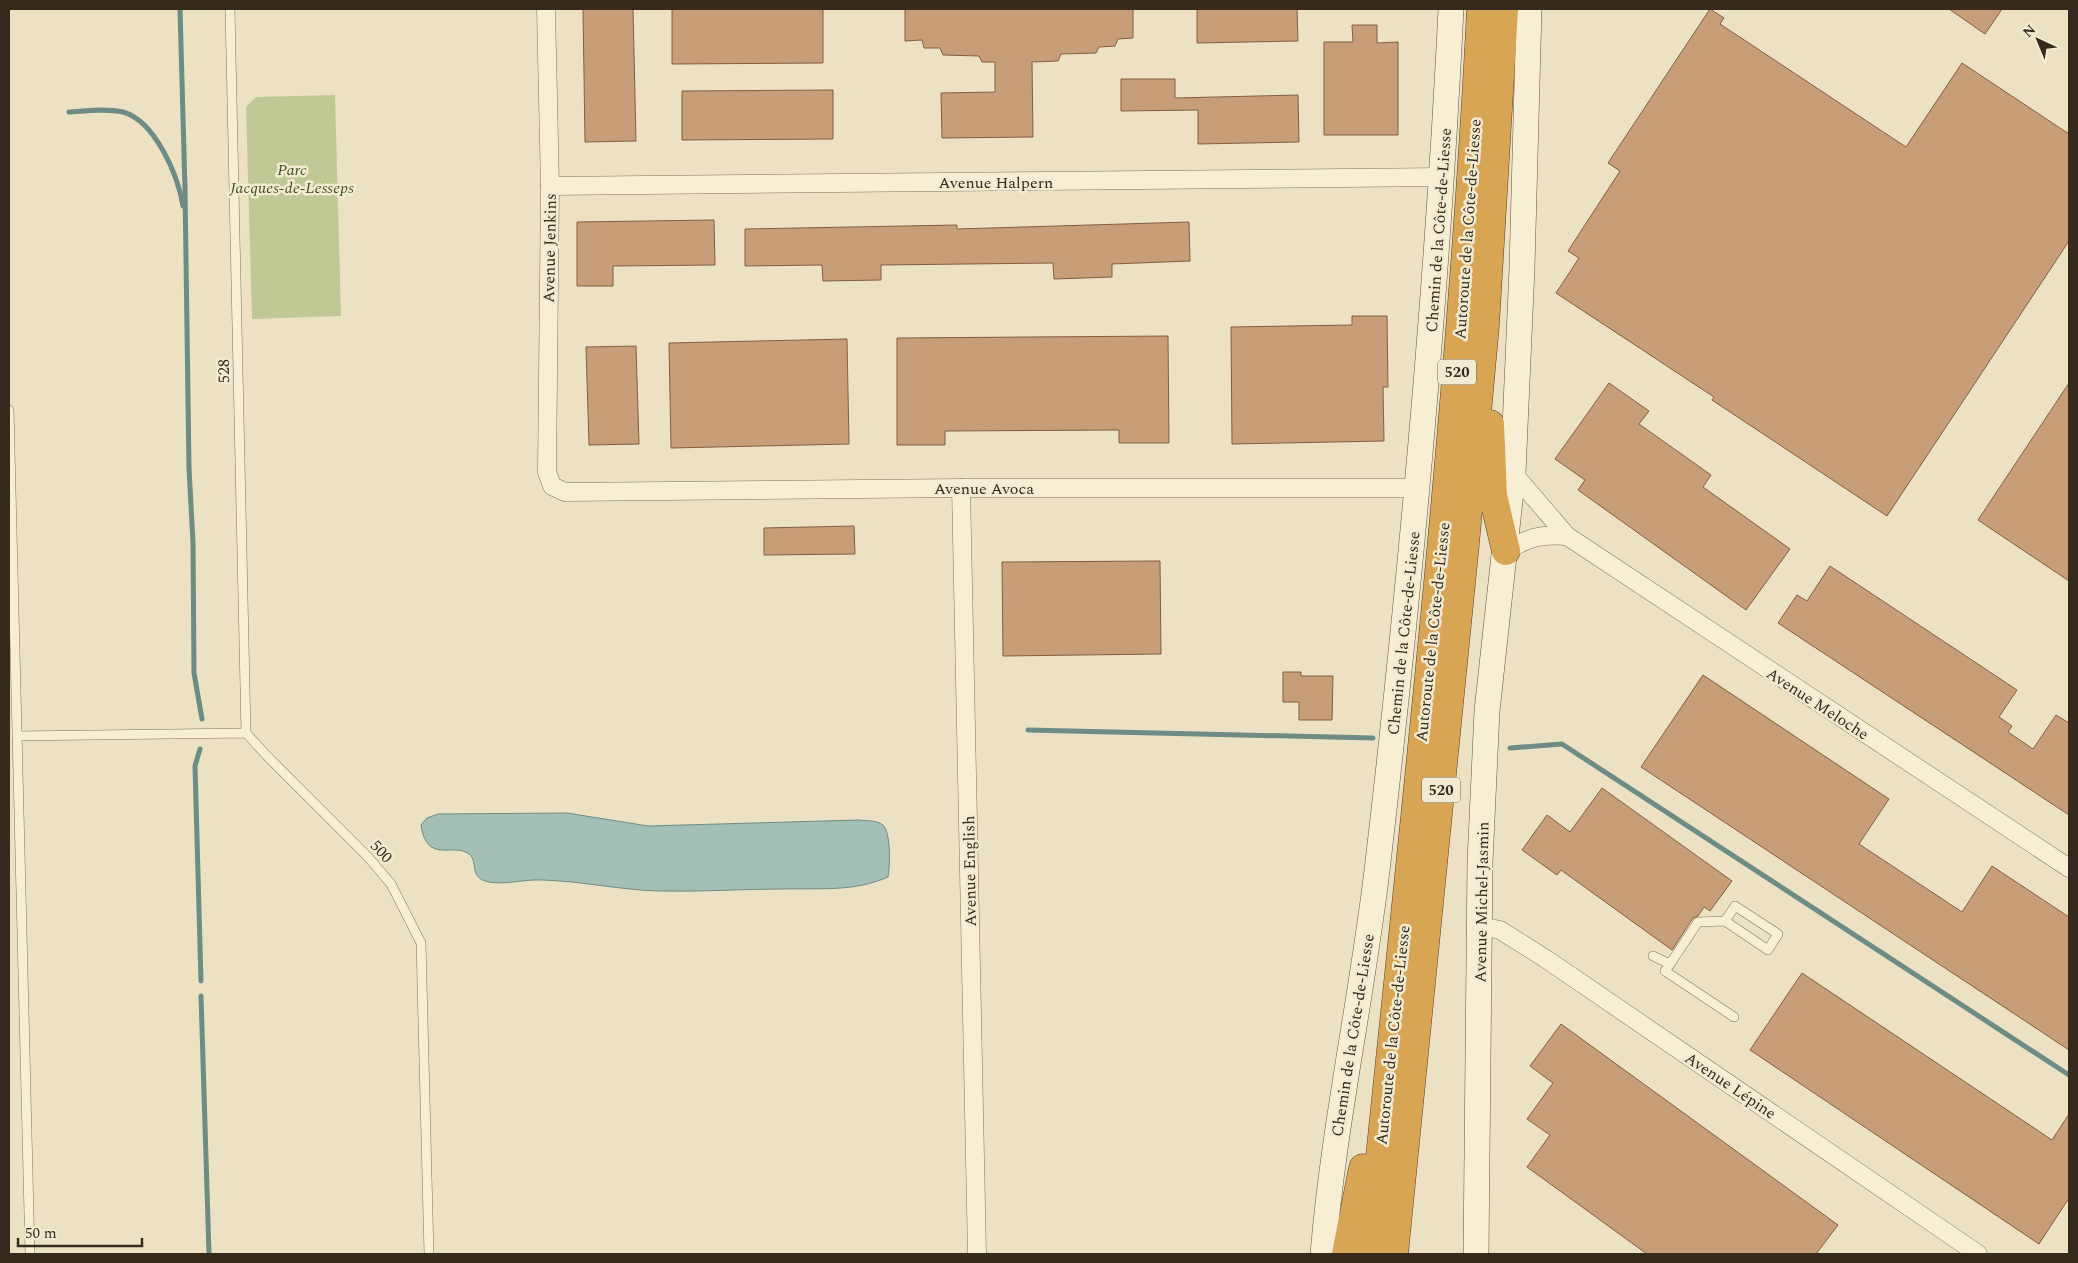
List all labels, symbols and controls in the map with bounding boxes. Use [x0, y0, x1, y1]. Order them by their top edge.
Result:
north arrow [2013, 15, 2063, 65]
text: N [2018, 19, 2041, 43]
street label: Autoroute de la Côte-de-Liesse [1448, 118, 1488, 340]
street label: Chemin de la Côte-de-Liesse [1420, 127, 1458, 333]
park label: Parc Jacques-de-Lesseps [229, 158, 354, 200]
street label: Avenue Halpern [939, 171, 1053, 195]
street label: Avenue Jenkins [537, 193, 563, 303]
street label: 528 [212, 359, 236, 383]
road number: 520 [1438, 360, 1476, 384]
street label: Avenue Avoca [934, 477, 1034, 501]
street label: Autoroute de la Côte-de-Liesse [1410, 521, 1456, 743]
street label: Chemin de la Côte-de-Liesse [1381, 530, 1427, 736]
street label: Avenue Meloche [1761, 662, 1873, 746]
road number: 520 [1422, 778, 1460, 802]
street label: Avenue English [957, 815, 983, 927]
street label: Avenue Michel-Jasmin [1469, 821, 1495, 983]
street label: 500 [364, 835, 398, 869]
street label: Autoroute de la Côte-de-Liesse [1370, 924, 1416, 1146]
street label: Chemin de la Côte-de-Liesse [1325, 932, 1381, 1138]
street label: Avenue Lépine [1680, 1046, 1781, 1125]
scale bar [18, 1216, 141, 1248]
text: 50 m [25, 1222, 57, 1245]

